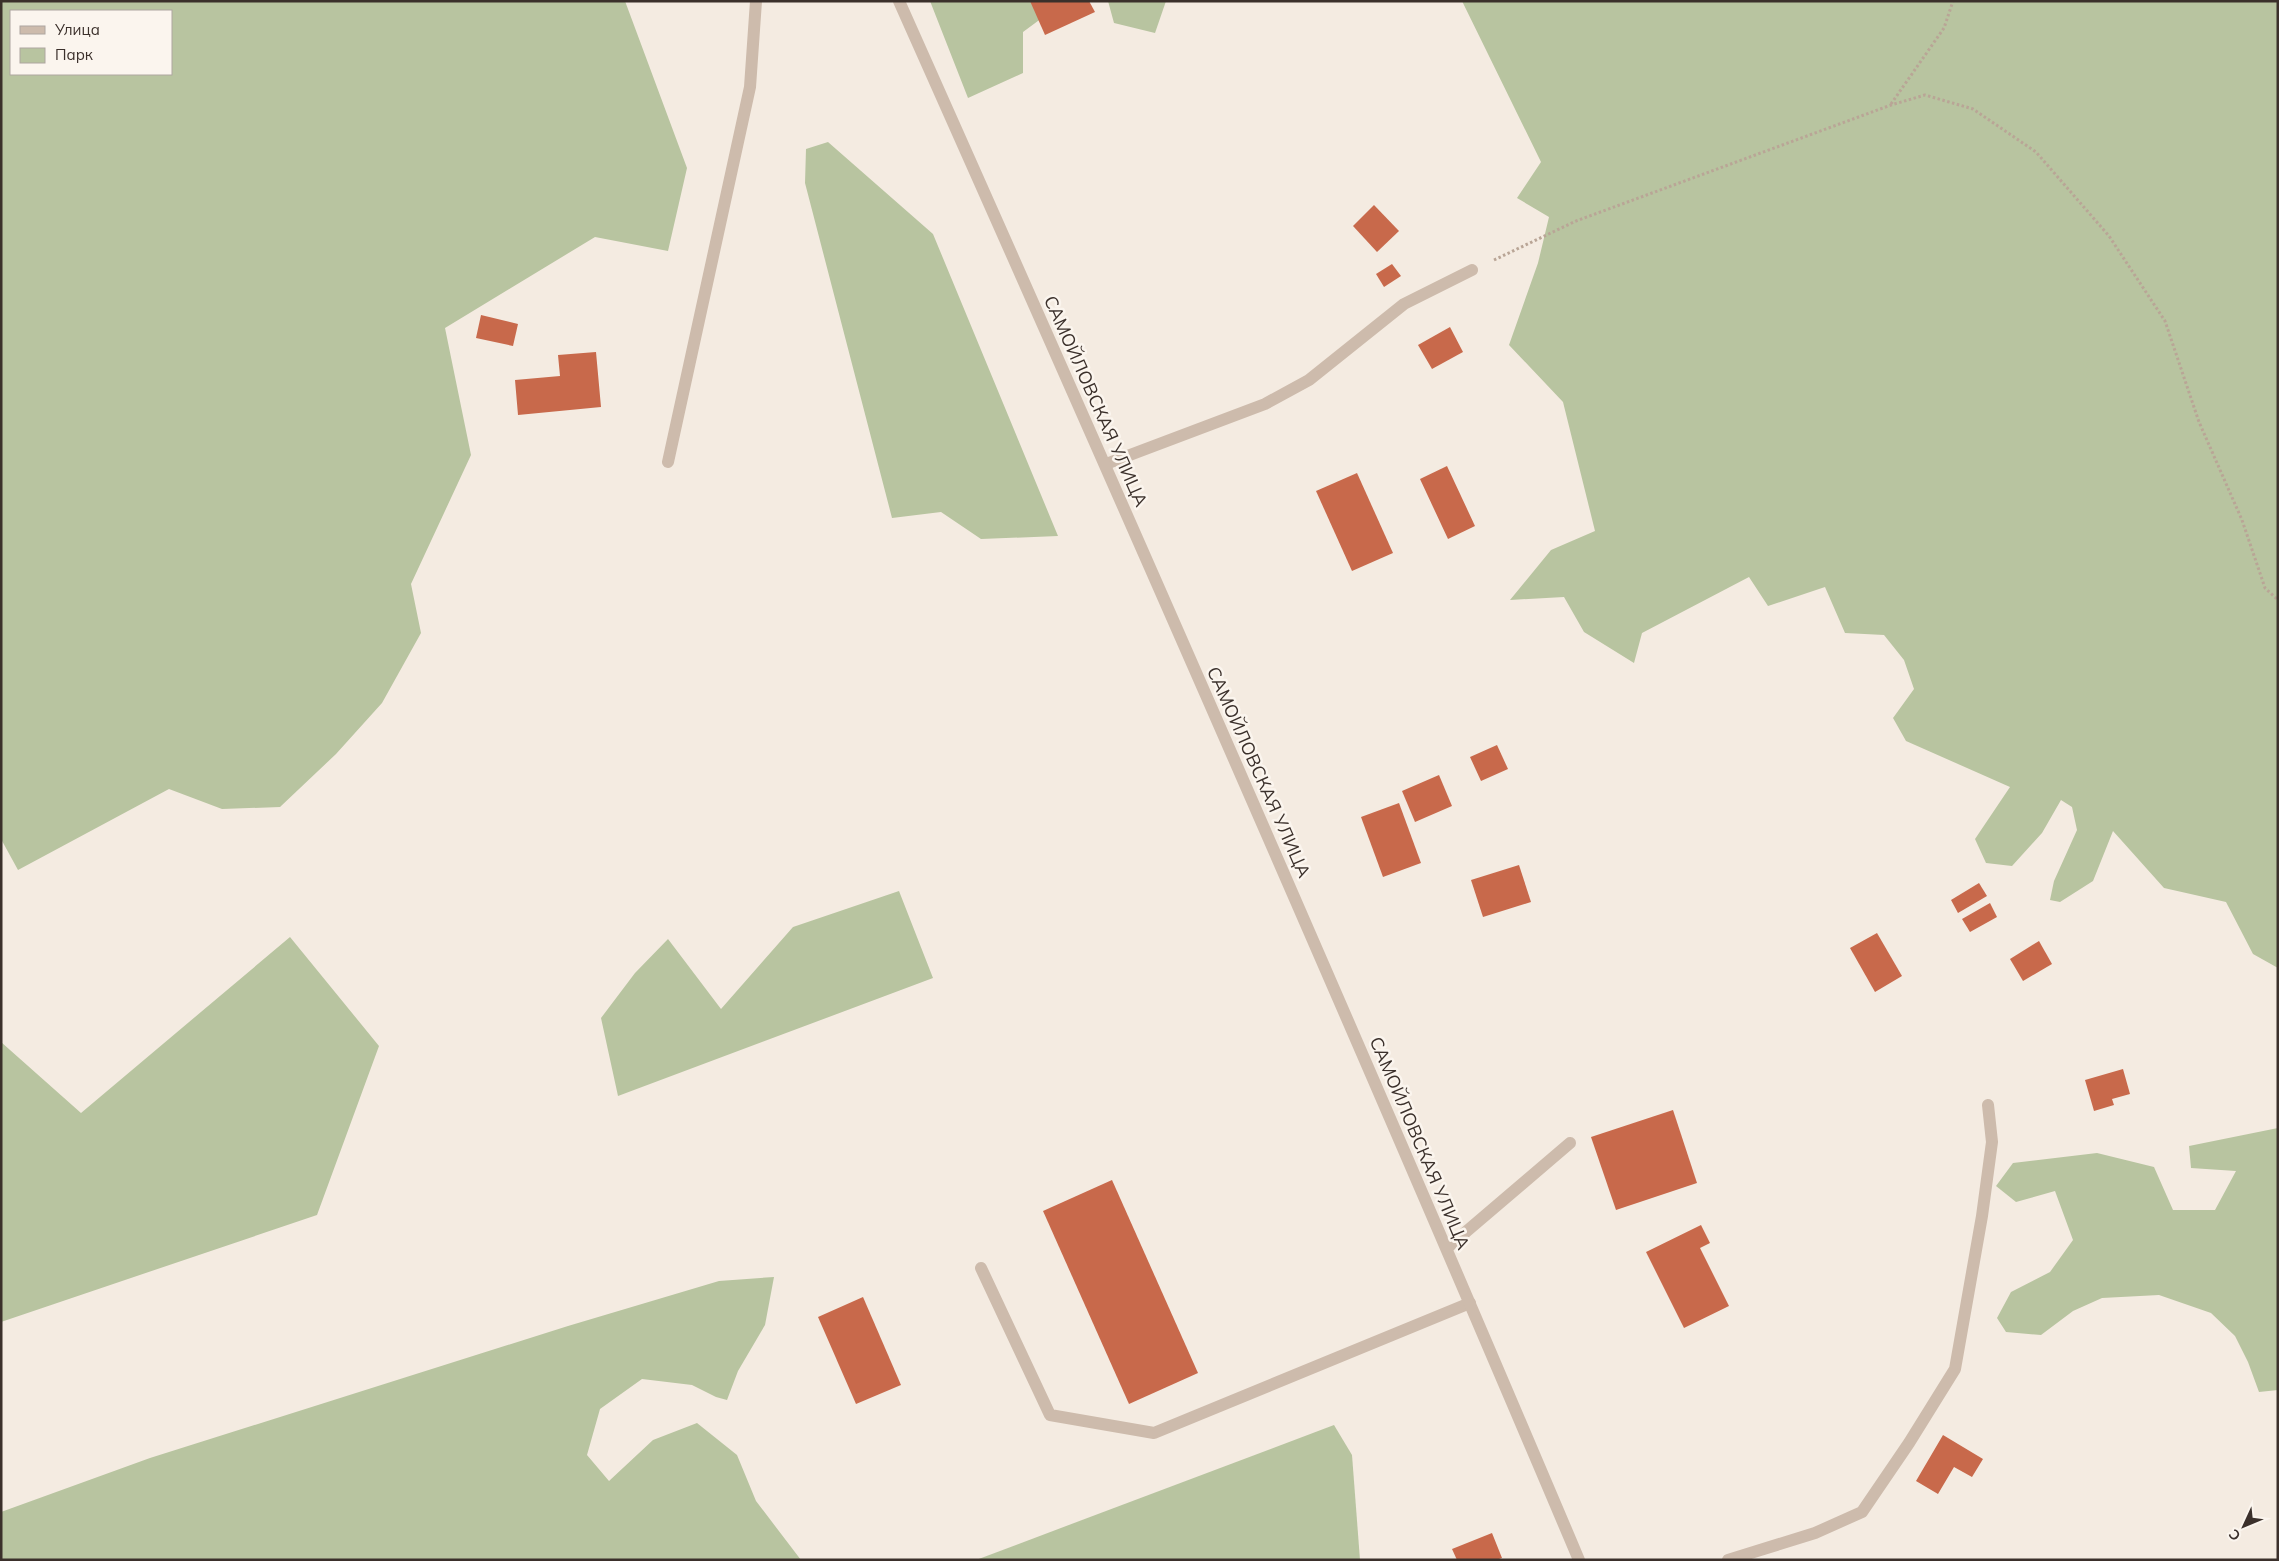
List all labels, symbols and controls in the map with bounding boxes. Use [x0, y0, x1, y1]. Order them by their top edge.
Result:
legend [10, 10, 172, 75]
text: Улица [54, 20, 100, 39]
text: Парк [55, 45, 94, 64]
street label: САМОЙЛОВСКАЯ УЛИЦА [1039, 292, 1153, 510]
street label: САМОЙЛОВСКАЯ УЛИЦА [1202, 663, 1316, 881]
street label: САМОЙЛОВСКАЯ УЛИЦА [1365, 1033, 1475, 1253]
north arrow [2219, 1501, 2269, 1551]
text: С [2225, 1525, 2244, 1545]

